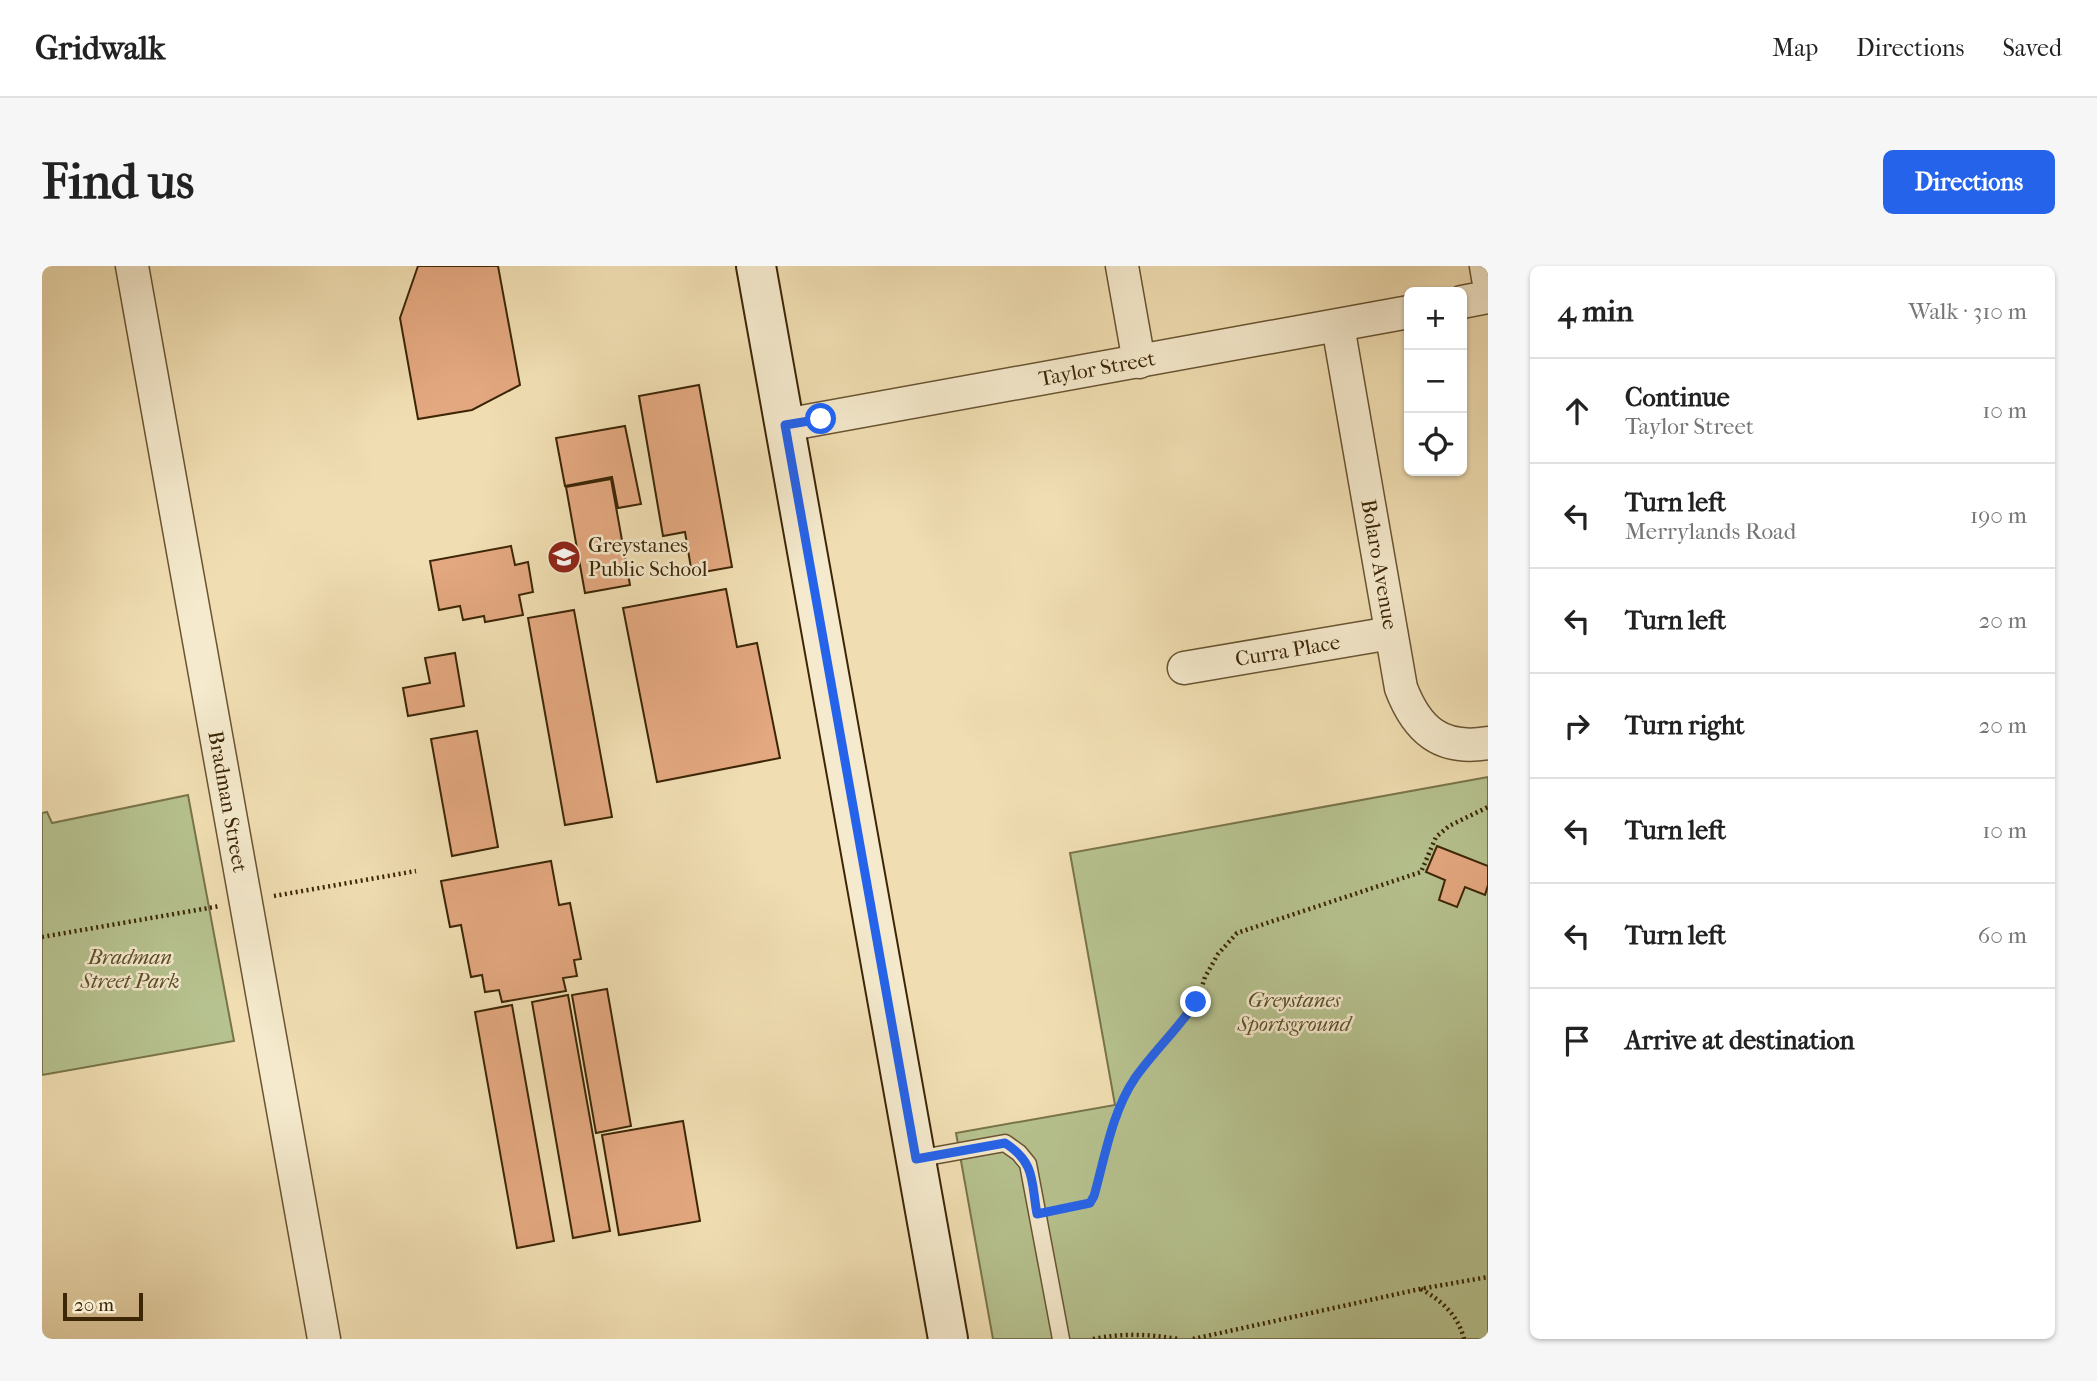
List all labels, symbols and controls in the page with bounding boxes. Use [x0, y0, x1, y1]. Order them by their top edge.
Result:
text: Gridwalk [35, 29, 165, 68]
text: Map [1772, 34, 1818, 62]
text: Directions [1856, 34, 1964, 62]
text: Saved [2002, 34, 2062, 62]
button: Directions [1883, 150, 2055, 214]
text: Find us [42, 153, 194, 211]
map controls [1404, 287, 1467, 476]
button: + [1404, 287, 1467, 350]
text: 4 min [1558, 294, 1633, 329]
text: Walk · 310 m [1908, 298, 2027, 325]
street label: Taylor Street [1037, 346, 1158, 391]
button: − [1404, 350, 1467, 413]
text: Continue [1625, 382, 1730, 413]
icon: ahead [1558, 392, 1596, 430]
text: 10 m [1982, 397, 2027, 424]
route start [805, 403, 836, 434]
button: locate [1404, 413, 1467, 476]
text: Taylor Street [1625, 413, 1754, 440]
text: Turn left [1625, 487, 1726, 518]
icon: left [1558, 497, 1596, 535]
street label: Bolaro Avenue [1356, 498, 1403, 631]
text: 190 m [1970, 502, 2027, 529]
text: Merrylands Road [1625, 518, 1796, 545]
place label: Greystanes Public School [588, 533, 708, 581]
school or university icon: Greystanes Public School [545, 538, 583, 576]
icon: left [1558, 602, 1596, 640]
text: Turn left [1625, 605, 1726, 636]
text: 20 m [1978, 607, 2027, 634]
street label: Curra Place [1233, 630, 1342, 671]
icon: right [1558, 707, 1596, 745]
text: Turn right [1625, 710, 1745, 741]
text: 20 m [1978, 712, 2027, 739]
street label: Bradman Street [203, 729, 252, 875]
icon: left [1558, 812, 1596, 850]
text: Turn left [1625, 815, 1726, 846]
text: 10 m [1982, 817, 2027, 844]
icon: left [1558, 917, 1596, 955]
text: Turn left [1625, 920, 1726, 951]
text: 60 m [1978, 922, 2027, 949]
park label: Bradman Street Park [80, 945, 179, 993]
route end [1180, 986, 1211, 1017]
park label: Greystanes Sportsground [1237, 988, 1353, 1036]
icon: arrive [1558, 1022, 1596, 1060]
text: Arrive at destination [1625, 1025, 1855, 1056]
scale bar [63, 1290, 144, 1322]
text: 20 m [74, 1294, 114, 1316]

